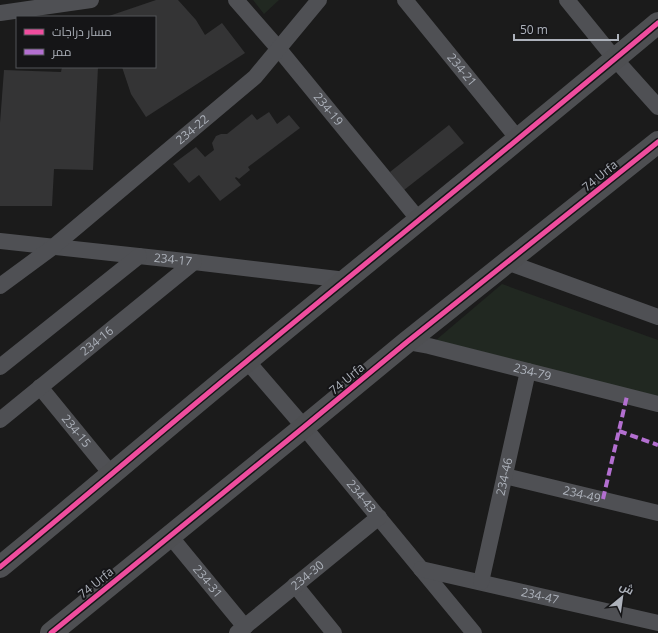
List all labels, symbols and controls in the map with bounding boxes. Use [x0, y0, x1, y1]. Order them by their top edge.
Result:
legend [16, 16, 156, 68]
scale bar [514, 16, 618, 42]
text: 50 m [520, 21, 548, 38]
text: مسار دراجات [52, 23, 112, 40]
text: ممر [51, 43, 71, 60]
street label: 234-21 [444, 49, 481, 90]
street label: 234-19 [310, 89, 347, 129]
street label: 234-22 [172, 110, 212, 148]
street label: 74 Urfa [578, 156, 621, 195]
street label: 234-17 [153, 249, 193, 270]
street label: 234-16 [76, 322, 117, 359]
street label: 74 Urfa [325, 359, 368, 398]
street label: 234-79 [512, 359, 553, 385]
street label: 234-15 [58, 411, 95, 451]
street label: 234-46 [492, 456, 516, 497]
street label: 234-43 [343, 476, 380, 516]
street label: 234-49 [561, 481, 603, 507]
street label: 234-30 [287, 556, 327, 594]
street label: 234-31 [189, 561, 227, 601]
street label: 74 Urfa [74, 563, 117, 602]
north arrow [602, 577, 642, 617]
text: ش [617, 578, 637, 598]
street label: 234-47 [520, 583, 561, 608]

